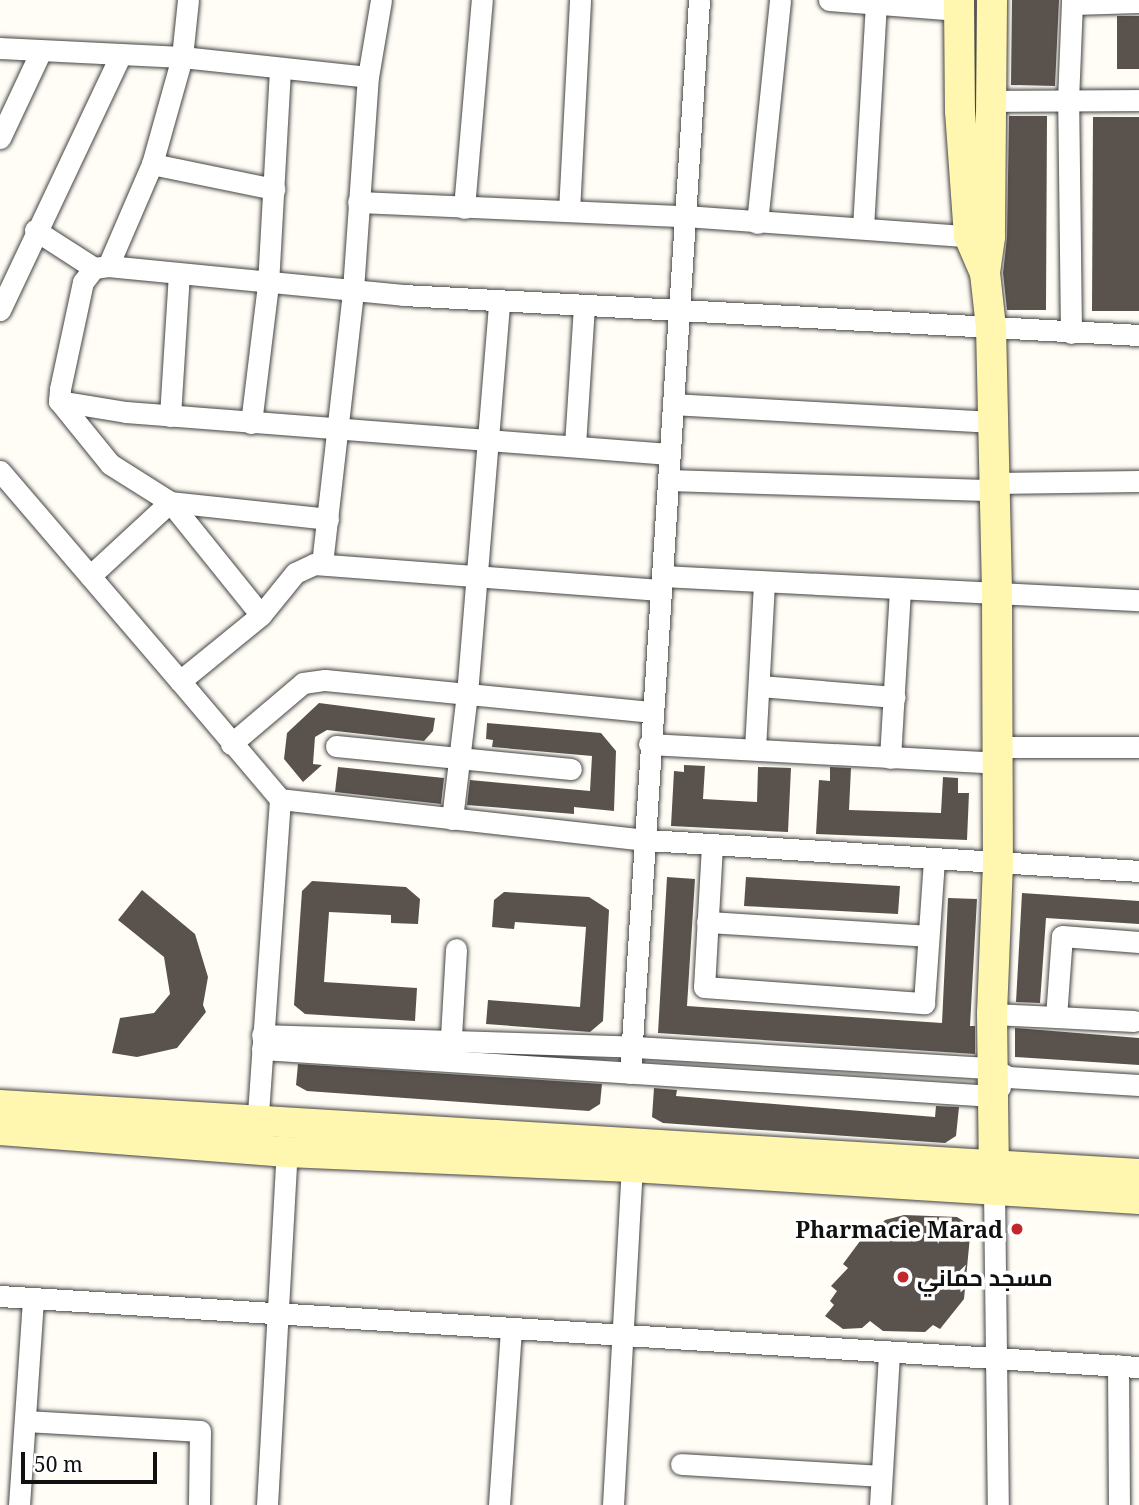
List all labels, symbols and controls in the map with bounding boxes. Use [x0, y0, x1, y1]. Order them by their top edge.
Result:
place label: Pharmacie Marad [795, 1215, 1003, 1243]
marker: Pharmacie Marad [1009, 1221, 1025, 1237]
place label: مسجد حماني [917, 1263, 1053, 1291]
marker: مسجد حماني [895, 1269, 911, 1285]
scale bar [24, 1438, 161, 1482]
text: 50 m [34, 1450, 83, 1478]

